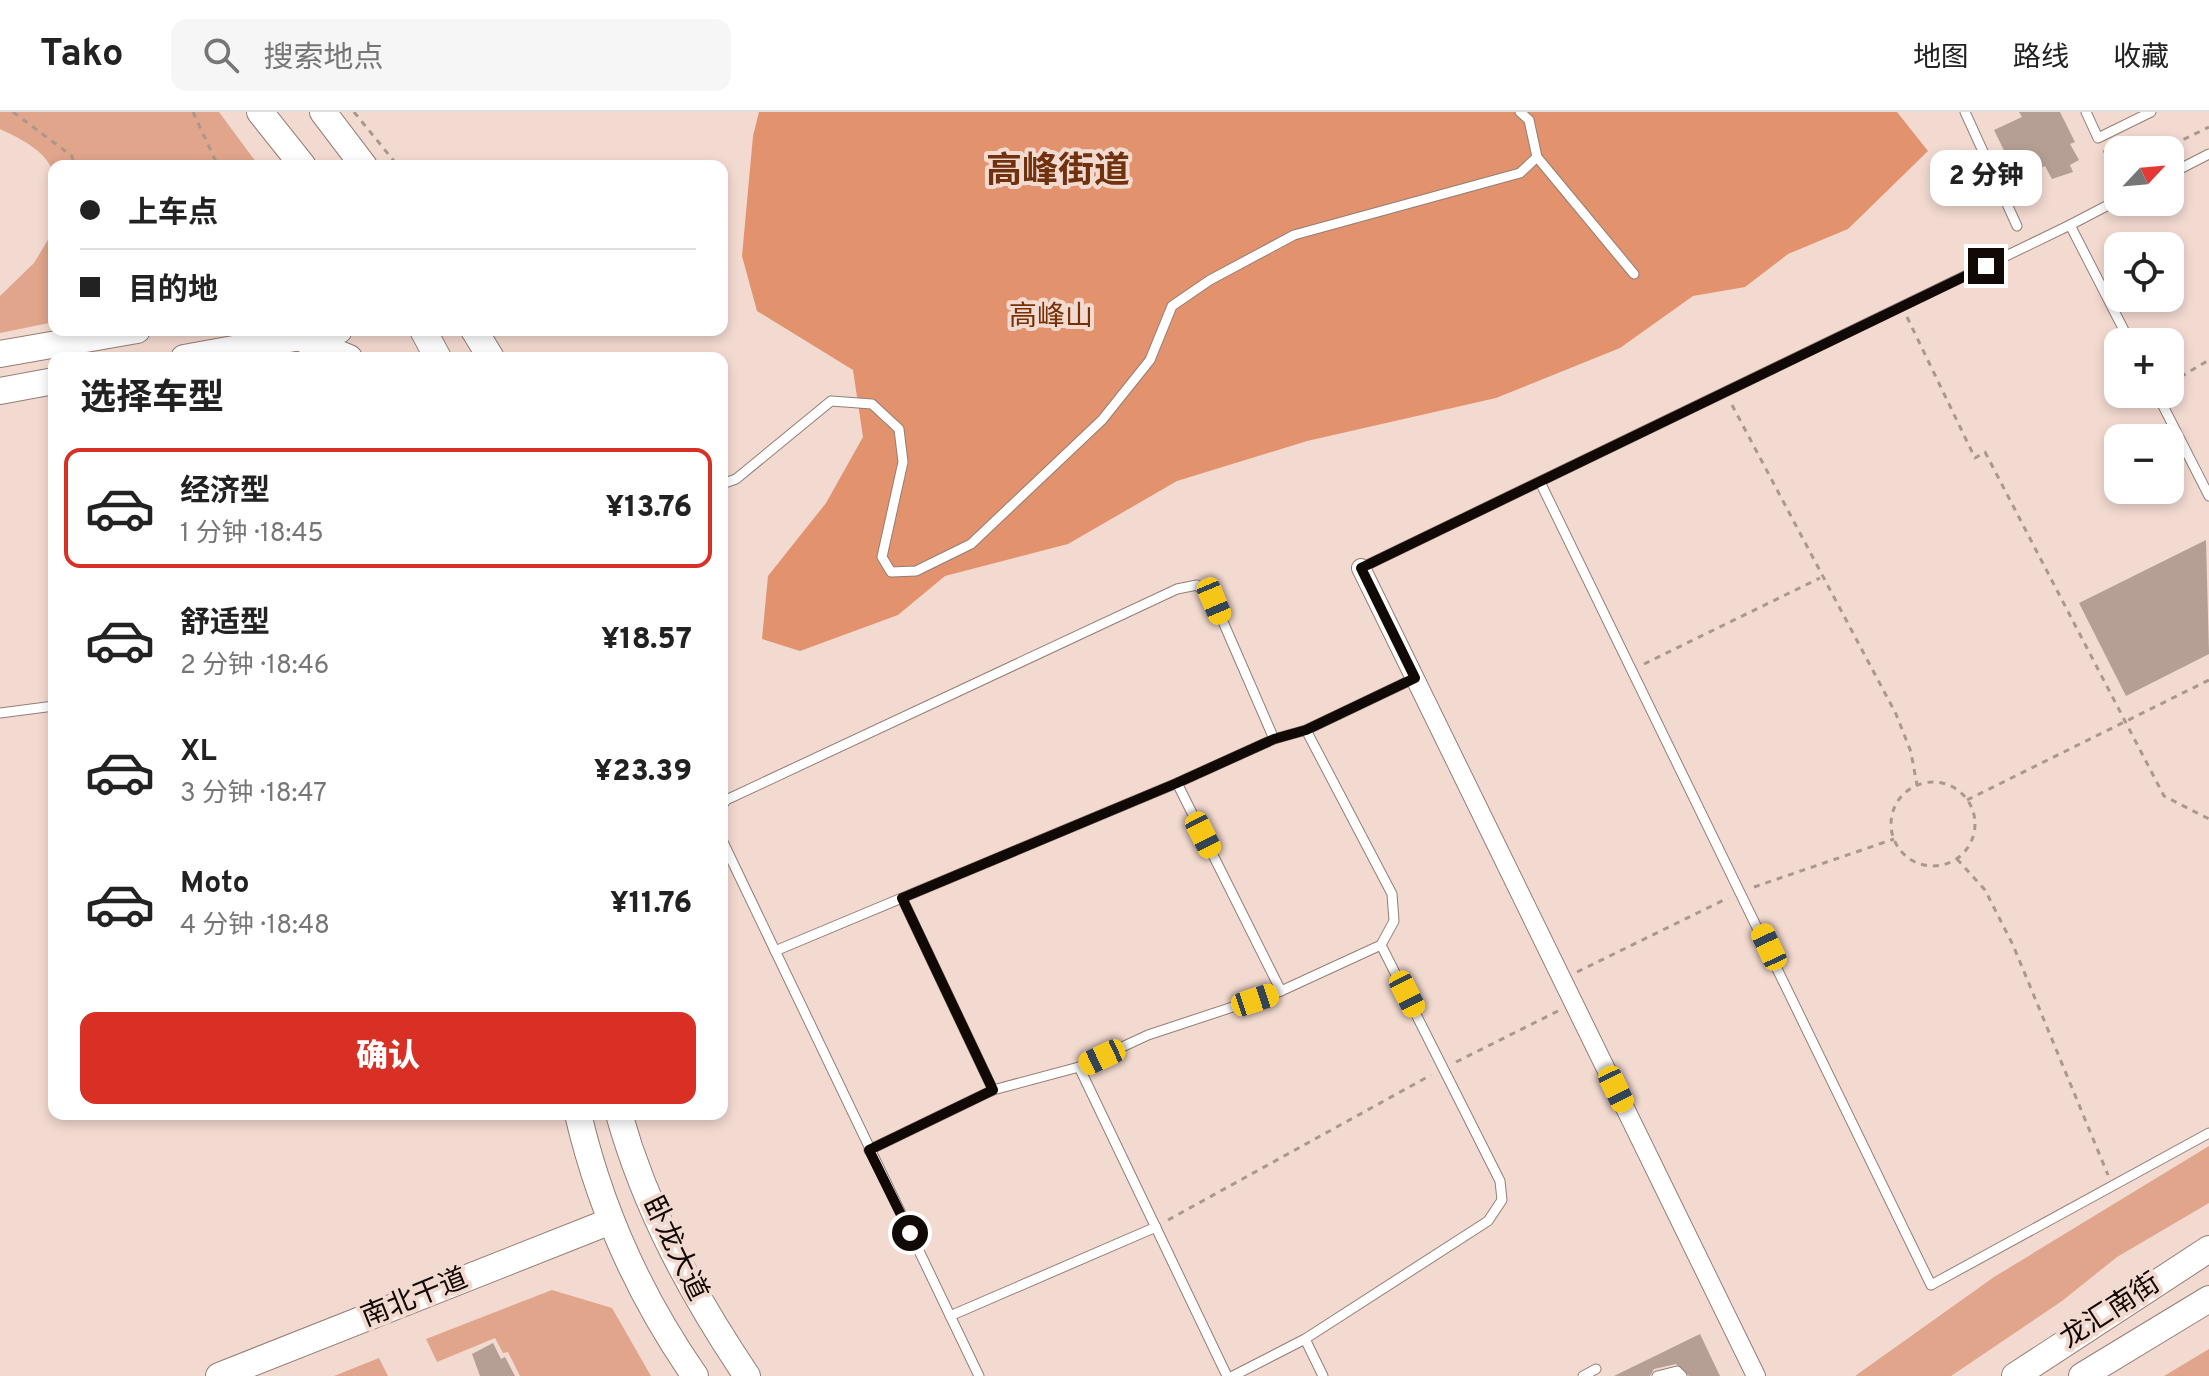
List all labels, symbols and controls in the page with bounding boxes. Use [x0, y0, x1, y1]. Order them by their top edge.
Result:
search box [171, 19, 731, 91]
text: Tako [40, 31, 123, 80]
icon: search [199, 33, 243, 77]
text: 搜索地点 [263, 41, 383, 78]
text: 地图 [1913, 41, 1969, 77]
text: 路线 [2013, 41, 2069, 77]
text: 收藏 [2113, 41, 2169, 77]
north arrow [2104, 136, 2184, 216]
map controls [2104, 136, 2184, 504]
district label: 高峰街道 [986, 150, 1130, 196]
callout: 2 分钟 [1930, 150, 2042, 206]
text: 2 分钟 [1949, 161, 2023, 194]
text: 上车点 [128, 196, 218, 233]
button: locate [2104, 232, 2184, 312]
route end [1968, 248, 2004, 284]
text: 目的地 [128, 273, 218, 310]
park label: 高峰山 [1009, 300, 1093, 336]
button: + [2104, 328, 2184, 408]
text: 选择车型 [80, 377, 224, 423]
button: − [2104, 424, 2184, 504]
icon: car [84, 472, 156, 544]
text: 经济型 [180, 474, 270, 511]
text: ¥13.76 [606, 490, 692, 527]
text: 1 分钟 · 18:45 [180, 518, 324, 551]
car [1194, 574, 1234, 628]
icon: car [84, 604, 156, 676]
text: 舒适型 [180, 606, 270, 643]
text: ¥18.57 [601, 622, 692, 659]
text: 2 分钟 · 18:46 [180, 650, 329, 683]
text: XL [180, 734, 217, 771]
icon: car [84, 736, 156, 808]
text: ¥23.39 [594, 754, 692, 791]
text: 3 分钟 · 18:47 [180, 778, 327, 811]
car [1181, 808, 1225, 862]
text: Moto [180, 866, 250, 903]
icon: car [84, 868, 156, 940]
text: ¥11.76 [610, 886, 692, 923]
text: 4 分钟 · 18:48 [180, 910, 330, 943]
car [1748, 920, 1790, 974]
car [1385, 967, 1429, 1021]
car [1228, 981, 1282, 1019]
button: 确认 [80, 1012, 696, 1104]
car [1075, 1036, 1129, 1078]
car [1595, 1062, 1637, 1116]
street label: 卧龙大道 [633, 1191, 715, 1307]
route start [892, 1215, 928, 1251]
street label: 南北干道 [356, 1261, 474, 1337]
street label: 龙汇南街 [2054, 1266, 2168, 1358]

